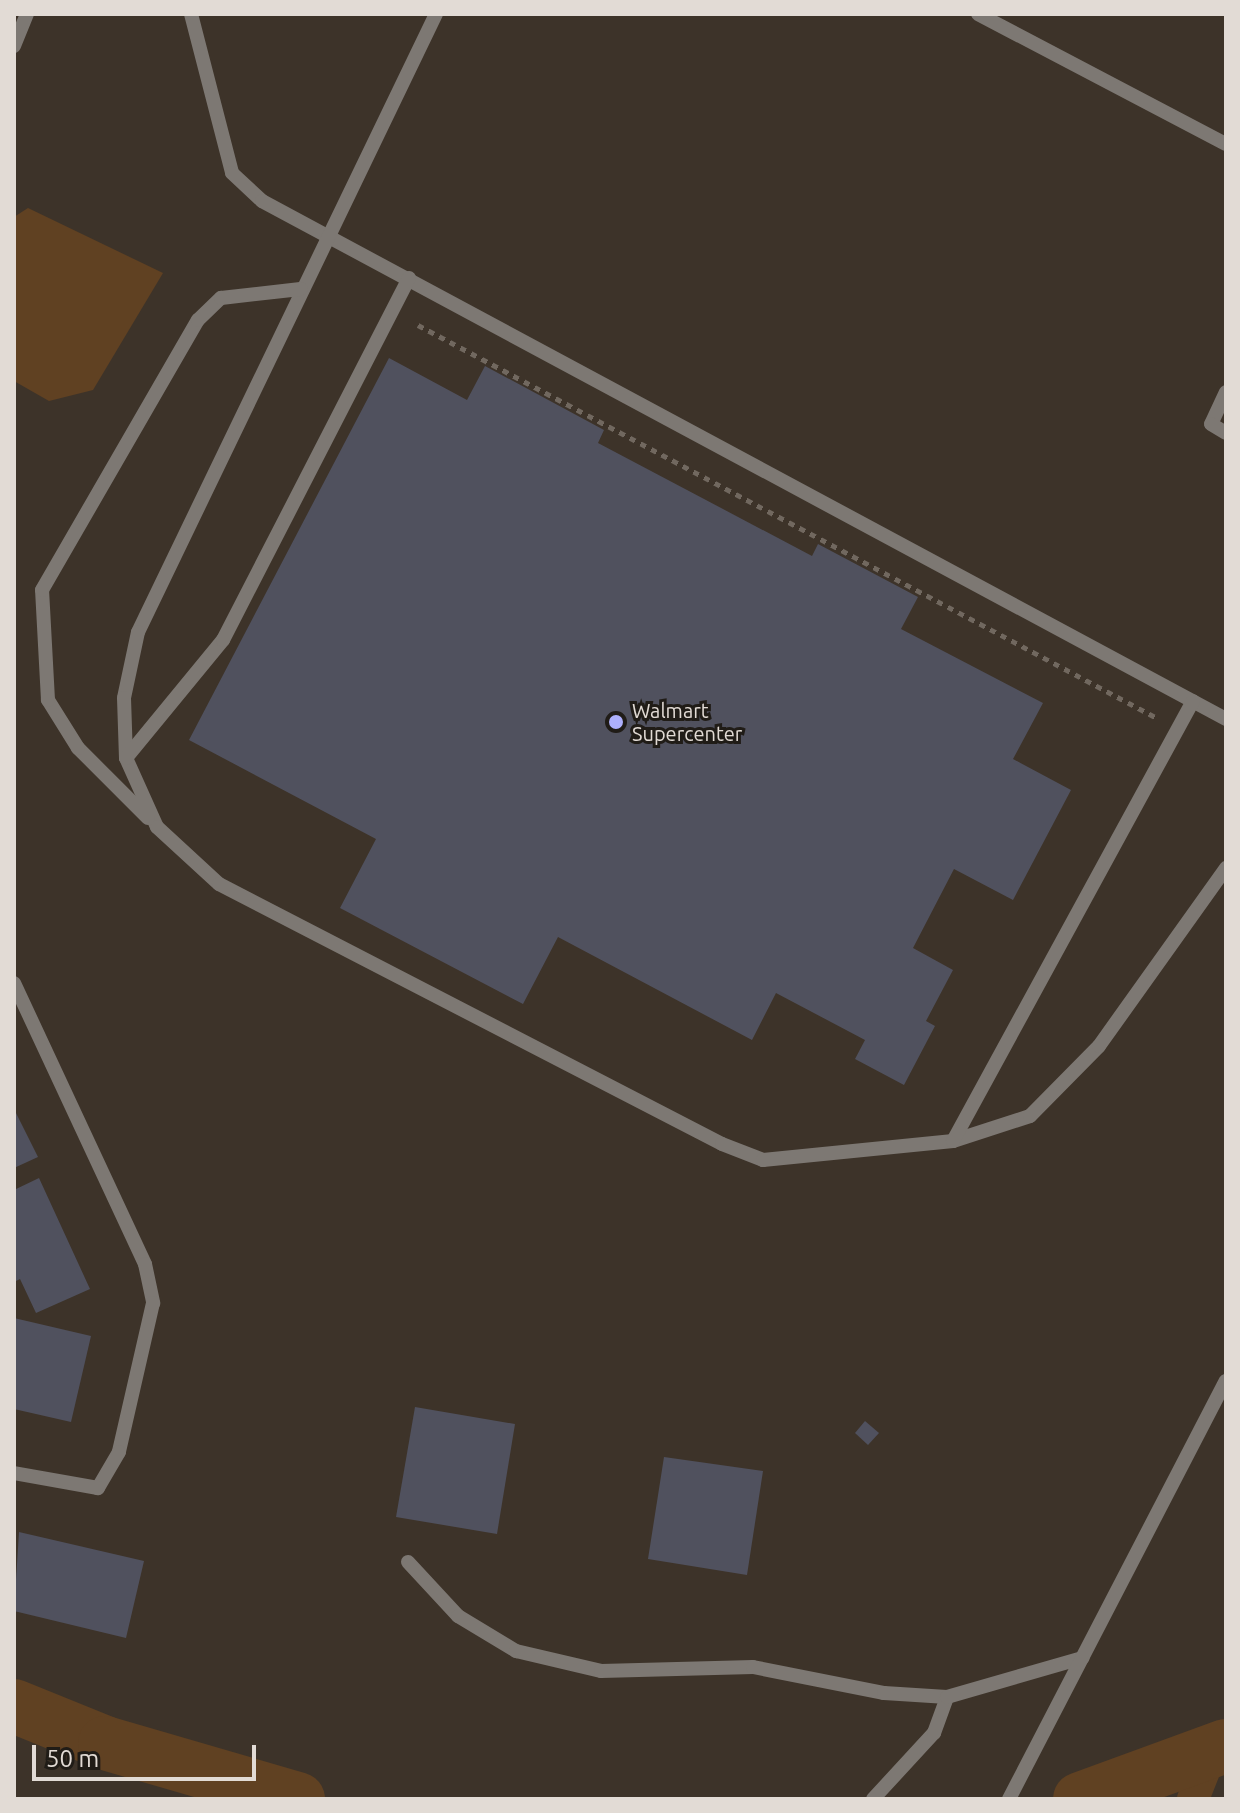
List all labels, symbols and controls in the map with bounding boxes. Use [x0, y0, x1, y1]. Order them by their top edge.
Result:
place label: Walmart Supercenter [632, 698, 742, 745]
marker: Walmart Supercenter [607, 713, 625, 731]
scale bar [36, 1729, 260, 1779]
text: 50 m [46, 1745, 99, 1772]

